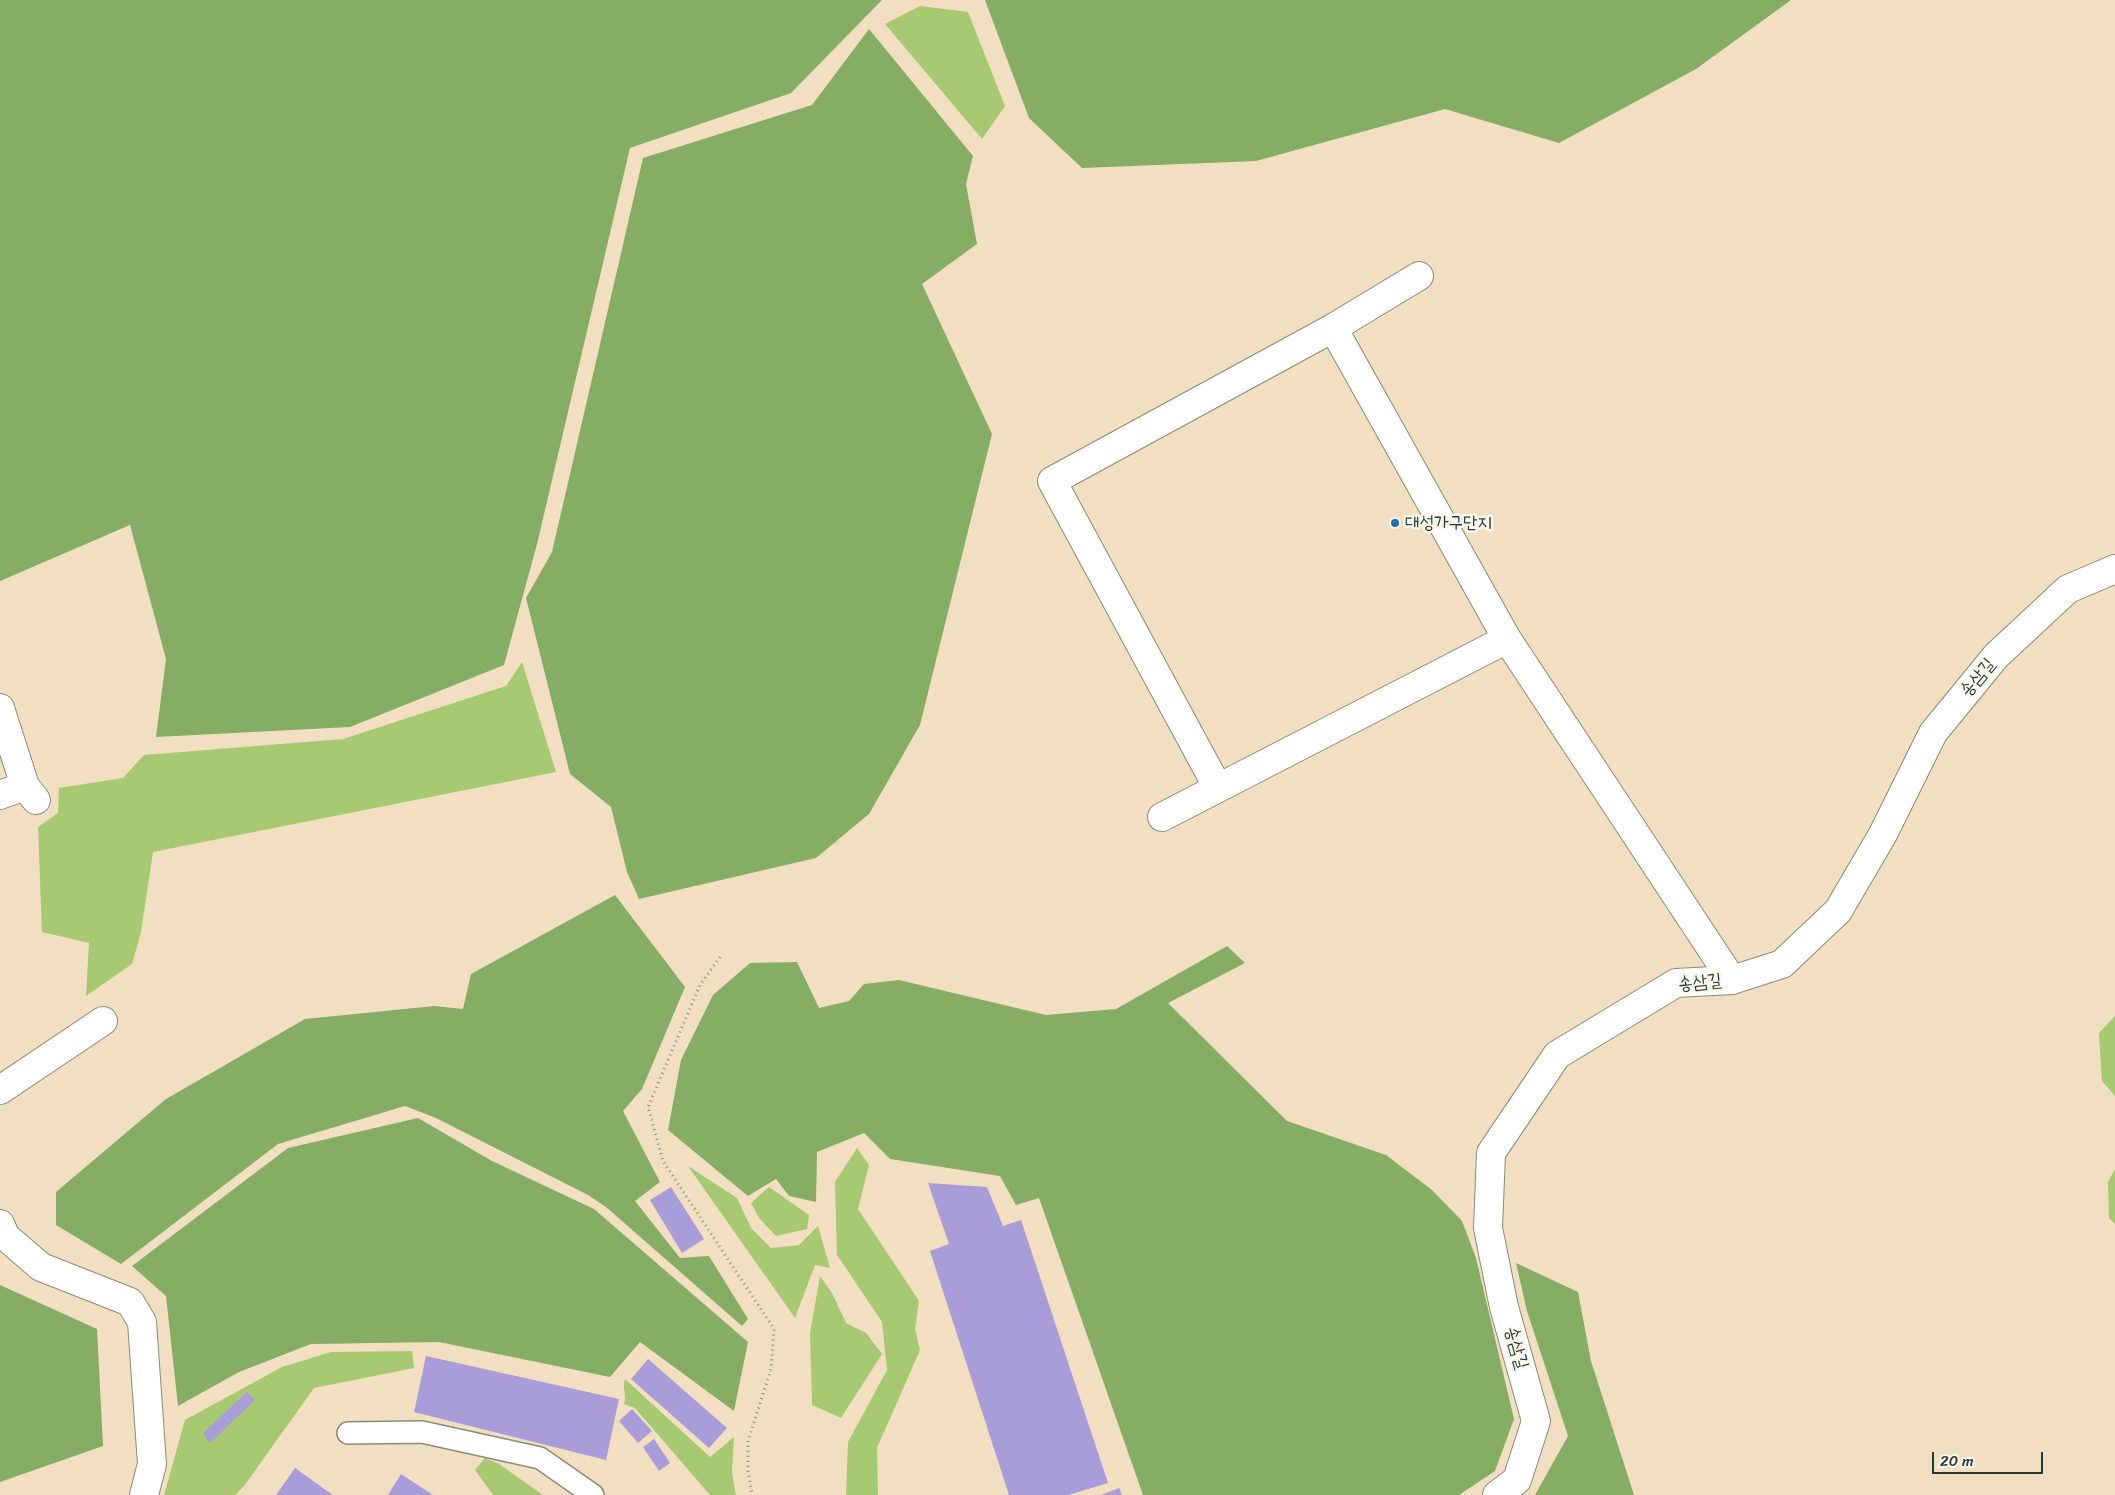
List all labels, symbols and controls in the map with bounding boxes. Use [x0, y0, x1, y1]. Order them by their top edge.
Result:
place label: 대성가구단지 [1405, 512, 1492, 534]
marker: 대성가구단지 [1389, 517, 1401, 529]
street label: 송삼길 [1956, 654, 2000, 702]
street label: 송삼길 [1677, 970, 1723, 996]
street label: 송삼길 [1500, 1324, 1532, 1372]
scale bar [1935, 1442, 2046, 1474]
text: 20 m [1940, 1448, 1974, 1474]

